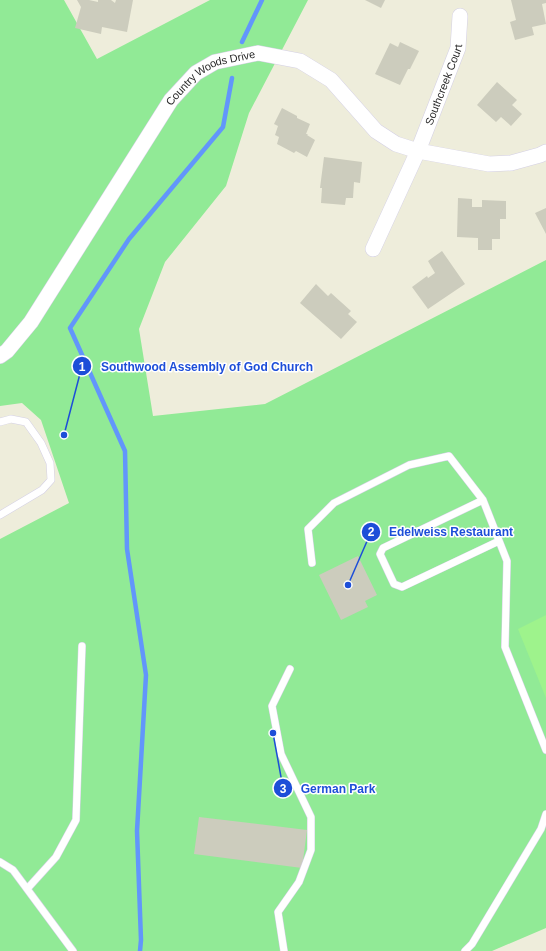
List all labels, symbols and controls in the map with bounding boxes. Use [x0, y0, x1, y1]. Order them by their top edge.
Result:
street label: Southcreek Court [423, 44, 464, 127]
street label: Country Woods Drive [163, 48, 256, 107]
callout: Southwood Assembly of God Church [72, 354, 321, 378]
text: 1 [79, 360, 86, 374]
text: Southwood Assembly of God Church [101, 360, 313, 374]
callout: Edelweiss Restaurant [361, 520, 521, 544]
text: 2 [368, 525, 375, 539]
text: Edelweiss Restaurant [389, 525, 513, 539]
callout: German Park [273, 776, 384, 800]
text: 3 [280, 782, 287, 796]
text: German Park [301, 782, 376, 796]

